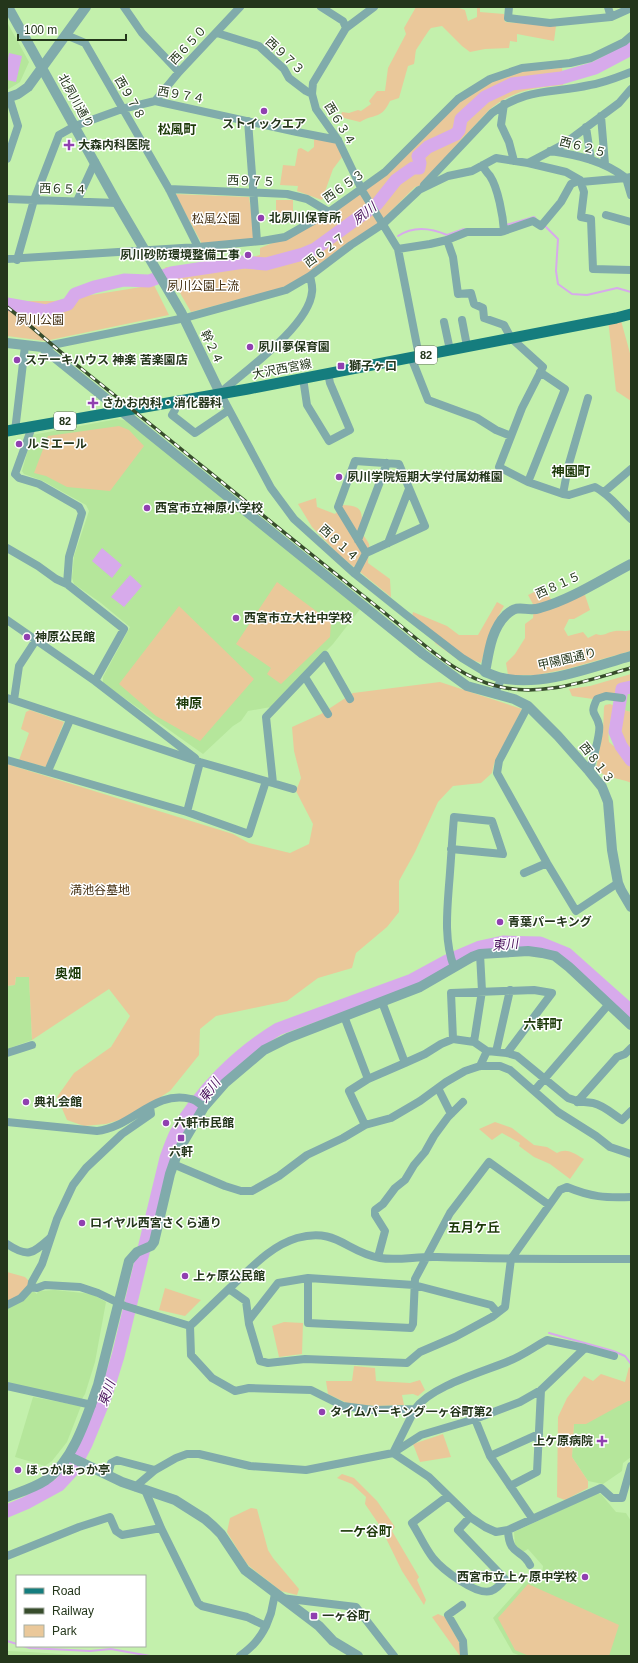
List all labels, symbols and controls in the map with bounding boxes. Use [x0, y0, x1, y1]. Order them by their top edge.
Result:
scale bar [18, 16, 126, 42]
text: 100 m [24, 23, 57, 37]
street label: 西６５０ [167, 23, 209, 67]
street label: 西９７３ [263, 35, 307, 77]
street label: 北夙川通り [55, 71, 97, 131]
street label: 西９７８ [112, 74, 148, 122]
street label: 西９７４ [156, 84, 206, 106]
street label: 西６３４ [322, 100, 358, 148]
marker: ストイックエア [259, 106, 269, 116]
place label: ストイックエア [222, 117, 306, 131]
district label: 松風町 [157, 122, 197, 137]
street label: 西６２５ [558, 134, 608, 160]
place label: 大森内科医院 [78, 138, 150, 152]
marker: 大森内科医院 [63, 139, 75, 151]
street label: 西６５３ [320, 166, 368, 206]
street label: 西９７５ [227, 173, 275, 189]
street label: 西６５４ [39, 181, 87, 197]
water label: 夙川 [349, 198, 381, 227]
place label: 北夙川保育所 [269, 211, 341, 225]
park label: 松風公園 [192, 212, 240, 226]
marker: 北夙川保育所 [256, 213, 266, 223]
street label: 西６２７ [302, 230, 348, 270]
place label: 夙川砂防環境整備工事 [120, 248, 240, 262]
marker: 夙川砂防環境整備工事 [243, 250, 253, 260]
park label: 夙川公園上流 [167, 279, 239, 293]
park label: 夙川公園 [16, 313, 64, 327]
street label: 幹２４ [198, 328, 226, 366]
place label: 夙川夢保育園 [258, 340, 330, 354]
marker: 夙川夢保育園 [245, 342, 255, 352]
road number: 82 [415, 346, 437, 364]
place label: ステーキハウス 神楽 苦楽園店 [25, 353, 188, 367]
marker: ステーキハウス 神楽 苦楽園店 [12, 355, 22, 365]
street label: 大沢西宮線 [251, 356, 313, 382]
place label: 獅子ヶ口 [349, 359, 397, 373]
marker: 獅子ヶ口 [336, 361, 346, 371]
place label: さかお内科・消化器科 [102, 396, 222, 410]
marker: さかお内科・消化器科 [87, 397, 99, 409]
road number: 82 [54, 412, 76, 430]
place label: ルミエール [27, 437, 87, 451]
marker: ルミエール [14, 439, 24, 449]
district label: 神園町 [551, 464, 591, 479]
place label: 夙川学院短期大学付属幼稚園 [347, 470, 503, 484]
marker: 夙川学院短期大学付属幼稚園 [334, 472, 344, 482]
place label: 西宮市立神原小学校 [155, 501, 263, 515]
marker: 西宮市立神原小学校 [142, 503, 152, 513]
street label: 西８１４ [316, 522, 362, 564]
street label: 西８１５ [533, 569, 583, 601]
place label: 西宮市立大社中学校 [244, 611, 352, 625]
marker: 西宮市立大社中学校 [231, 613, 241, 623]
place label: 神原公民館 [35, 630, 95, 644]
marker: 神原公民館 [22, 632, 32, 642]
street label: 甲陽園通り [536, 645, 598, 673]
district label: 神原 [176, 696, 202, 711]
street label: 西８１３ [577, 740, 617, 786]
park label: 満池谷墓地 [70, 883, 130, 897]
place label: 青葉パーキング [508, 915, 592, 929]
marker: 青葉パーキング [495, 917, 505, 927]
water label: 東川 [491, 936, 521, 953]
district label: 奥畑 [55, 966, 81, 981]
district label: 六軒町 [523, 1017, 563, 1032]
water label: 東川 [196, 1074, 224, 1105]
place label: 典礼会館 [34, 1095, 82, 1109]
marker: 典礼会館 [21, 1097, 31, 1107]
place label: 六軒市民館 [174, 1116, 234, 1130]
marker: 六軒市民館 [161, 1118, 171, 1128]
marker: 六軒 [176, 1133, 186, 1143]
place label: 六軒 [169, 1145, 193, 1159]
place label: ロイヤル西宮さくら通り [90, 1216, 222, 1230]
marker: ロイヤル西宮さくら通り [77, 1218, 87, 1228]
district label: 五月ケ丘 [448, 1220, 500, 1235]
place label: 上ヶ原公民館 [193, 1269, 265, 1283]
marker: 上ヶ原公民館 [180, 1271, 190, 1281]
water label: 東川 [95, 1377, 119, 1408]
place label: タイムパーキング一ヶ谷町第2 [330, 1405, 492, 1419]
marker: タイムパーキング一ヶ谷町第2 [317, 1407, 327, 1417]
place label: 上ケ原病院 [533, 1434, 593, 1448]
marker: 上ケ原病院 [596, 1435, 608, 1447]
place label: ほっかほっか亭 [26, 1463, 110, 1477]
marker: ほっかほっか亭 [13, 1465, 23, 1475]
district label: 一ケ谷町 [340, 1524, 392, 1539]
place label: 西宮市立上ヶ原中学校 [457, 1570, 577, 1584]
marker: 西宮市立上ヶ原中学校 [580, 1572, 590, 1582]
legend [16, 1575, 146, 1647]
text: Road [52, 1584, 81, 1598]
text: Railway [52, 1604, 94, 1618]
place label: 一ヶ谷町 [322, 1609, 370, 1623]
marker: 一ヶ谷町 [309, 1611, 319, 1621]
text: Park [52, 1624, 78, 1638]

